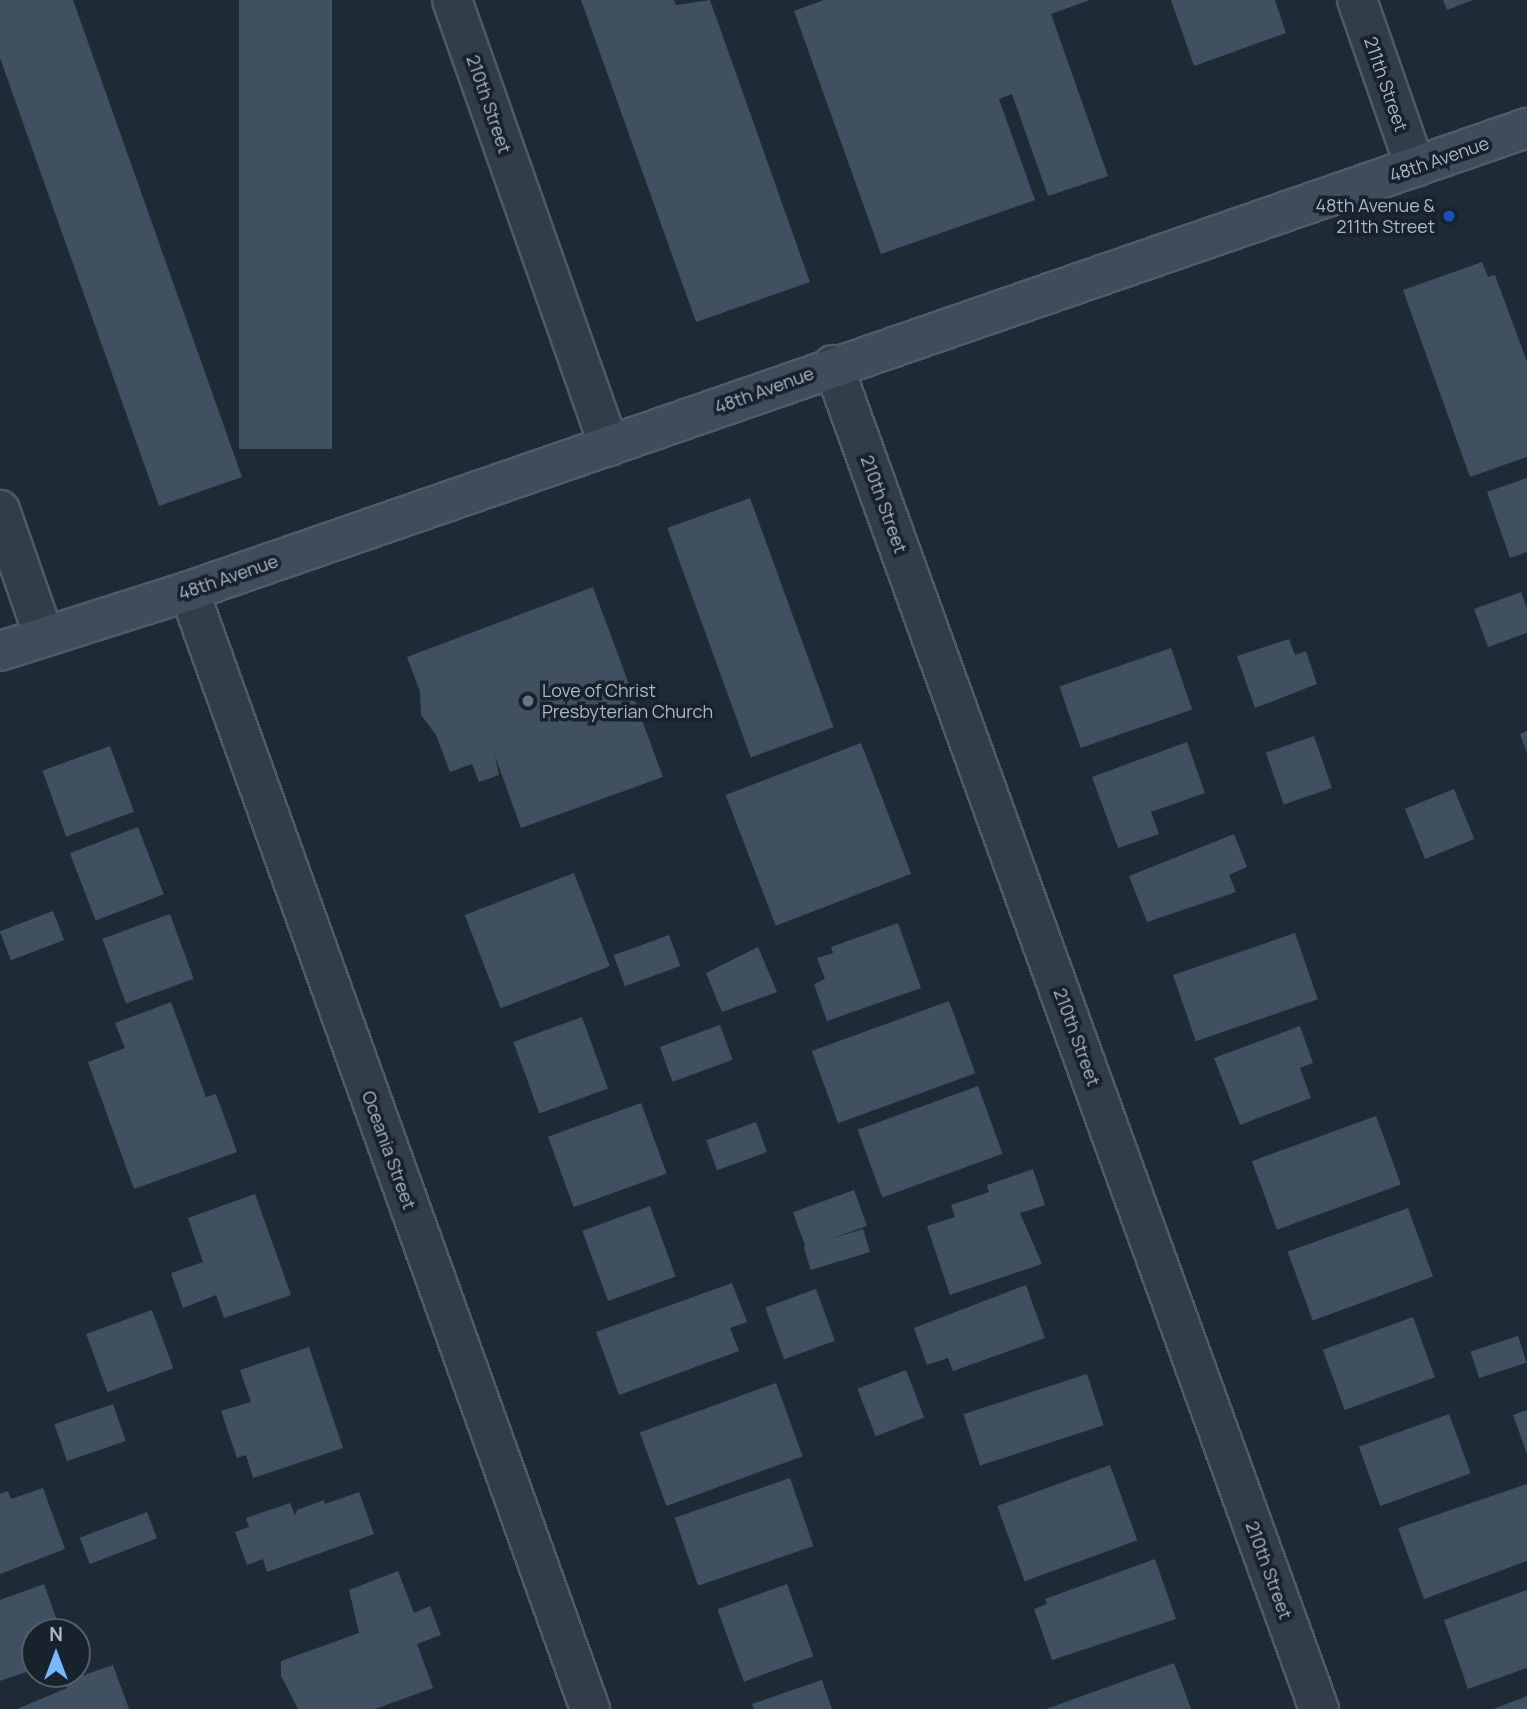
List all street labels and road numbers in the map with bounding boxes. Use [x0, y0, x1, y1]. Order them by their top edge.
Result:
street label: 211th Street [1360, 34, 1412, 134]
street label: 210th Street [462, 52, 516, 156]
street label: 48th Avenue [1386, 132, 1492, 186]
street label: 48th Avenue [711, 362, 817, 418]
street label: 210th Street [856, 452, 912, 556]
street label: 48th Avenue [175, 550, 281, 604]
street label: 210th Street [1049, 985, 1105, 1089]
street label: Oceania Street [358, 1088, 420, 1212]
street label: 210th Street [1241, 1518, 1297, 1622]

